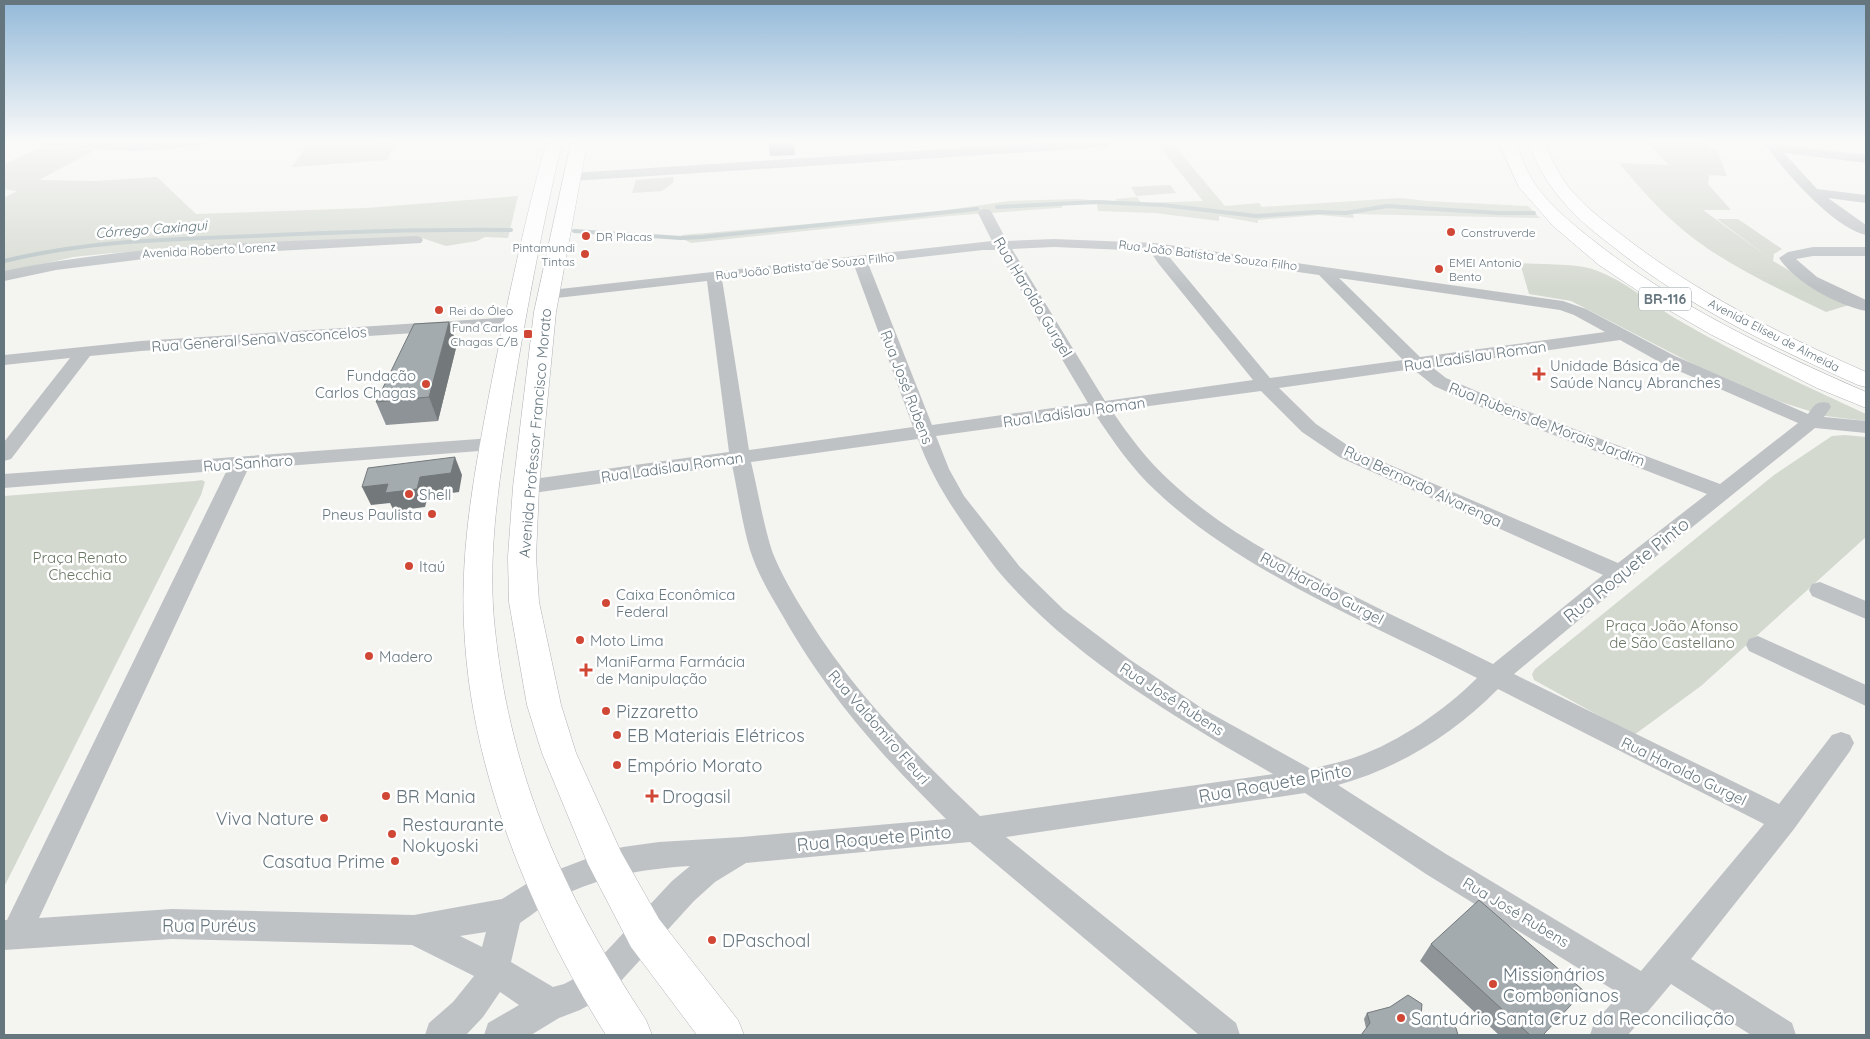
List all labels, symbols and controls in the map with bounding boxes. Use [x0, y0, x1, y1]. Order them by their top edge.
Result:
water label: Córrego Caxingui [95, 216, 209, 242]
place label: Construverde [1461, 225, 1536, 240]
marker: Construverde [1445, 226, 1457, 238]
place label: DR Placas [596, 229, 653, 244]
marker: DR Placas [580, 230, 592, 242]
street label: Rua Haroldo Gurgel [990, 233, 1076, 361]
street label: Rua João Batista de Souza Filho [1118, 237, 1298, 273]
street label: Avenida Roberto Lorenz [142, 239, 276, 261]
place label: Pintamundi Tintas [512, 240, 575, 269]
marker: Pintamundi Tintas [579, 248, 591, 260]
street label: Rua João Batista de Souza Filho [715, 249, 895, 283]
place label: EMEI Antonio Bento [1449, 255, 1522, 284]
marker: EMEI Antonio Bento [1433, 263, 1445, 275]
road number: BR-116 [1639, 288, 1691, 310]
street label: Avenida Eliseu de Almeida [1706, 295, 1842, 375]
place label: Rei do Óleo [449, 303, 513, 318]
marker: Rei do Óleo [433, 304, 445, 316]
street label: Avenida Professor Francisco Morato [515, 307, 555, 559]
place label: Fund Carlos Chagas C/B [451, 320, 518, 349]
street label: Rua General Sena Vasconcelos [151, 322, 367, 356]
street label: Rua José Rubens [877, 327, 937, 447]
marker: Fund Carlos Chagas C/B [522, 328, 534, 340]
street label: Rua Ladislau Roman [1403, 337, 1547, 375]
place label: Unidade Básica de Saúde Nancy Abranches [1550, 356, 1721, 392]
place label: Fundação Carlos Chagas [315, 366, 416, 402]
marker: Unidade Básica de Saúde Nancy Abranches [1532, 367, 1546, 381]
marker: Fundação Carlos Chagas [420, 378, 432, 390]
street label: Rua Rubens de Morais Jardim [1446, 378, 1648, 470]
street label: Rua Ladislau Roman [1002, 393, 1146, 431]
street label: Rua Bernardo Alvarenga [1341, 441, 1505, 531]
street label: Rua Ladislau Roman [600, 448, 744, 486]
street label: Rua Sanharo [202, 450, 294, 476]
place label: Shell [419, 485, 451, 504]
marker: Shell [403, 488, 415, 500]
place label: Pneus Paulista [322, 505, 422, 524]
marker: Pneus Paulista [426, 508, 438, 520]
street label: Rua Roquete Pinto [1559, 512, 1693, 628]
street label: Rua Haroldo Gurgel [1257, 547, 1387, 629]
park label: Praça Renato Checchia [33, 548, 127, 584]
place label: Itaú [419, 557, 445, 576]
marker: Itaú [403, 560, 415, 572]
place label: Caixa Econômica Federal [616, 585, 735, 621]
marker: Caixa Econômica Federal [600, 597, 612, 609]
park label: Praça João Afonso de São Castellano [1606, 616, 1738, 652]
place label: Moto Lima [590, 631, 664, 650]
marker: Moto Lima [574, 634, 586, 646]
place label: Madero [379, 647, 433, 666]
marker: Madero [363, 650, 375, 662]
place label: ManiFarma Farmácia de Manipulação [596, 652, 745, 688]
street label: Rua José Rubens [1116, 658, 1228, 740]
marker: ManiFarma Farmácia de Manipulação [580, 664, 592, 676]
street label: Rua Valdomiro Fleuri [824, 666, 934, 788]
place label: Pizzaretto [616, 700, 698, 723]
marker: Pizzaretto [600, 705, 612, 717]
place label: EB Materiais Elétricos [627, 724, 805, 747]
marker: EB Materiais Elétricos [611, 729, 623, 741]
street label: Rua Haroldo Gurgel [1618, 732, 1750, 810]
place label: Empório Morato [627, 754, 762, 777]
street label: Rua Roquete Pinto [1197, 758, 1353, 808]
marker: Empório Morato [611, 759, 623, 771]
place label: BR Mania [396, 785, 476, 808]
place label: Drogasil [662, 785, 731, 808]
marker: BR Mania [380, 790, 392, 802]
marker: Drogasil [646, 790, 658, 802]
place label: Viva Nature [216, 807, 314, 830]
marker: Viva Nature [318, 812, 330, 824]
place label: Restaurante Nokyoski [402, 813, 504, 857]
street label: Rua Roquete Pinto [796, 820, 952, 856]
marker: Restaurante Nokyoski [386, 828, 398, 840]
place label: Casatua Prime [263, 850, 385, 873]
marker: Casatua Prime [389, 855, 401, 867]
street label: Rua José Rubens [1459, 873, 1573, 951]
street label: Rua Puréus [162, 914, 256, 937]
place label: DPaschoal [722, 929, 810, 952]
marker: DPaschoal [706, 934, 718, 946]
place label: Missionários Combonianos [1503, 963, 1619, 1007]
marker: Missionários Combonianos [1487, 978, 1499, 990]
place label: Santuário Santa Cruz da Reconciliação [1411, 1007, 1735, 1030]
marker: Santuário Santa Cruz da Reconciliação [1395, 1012, 1407, 1024]

